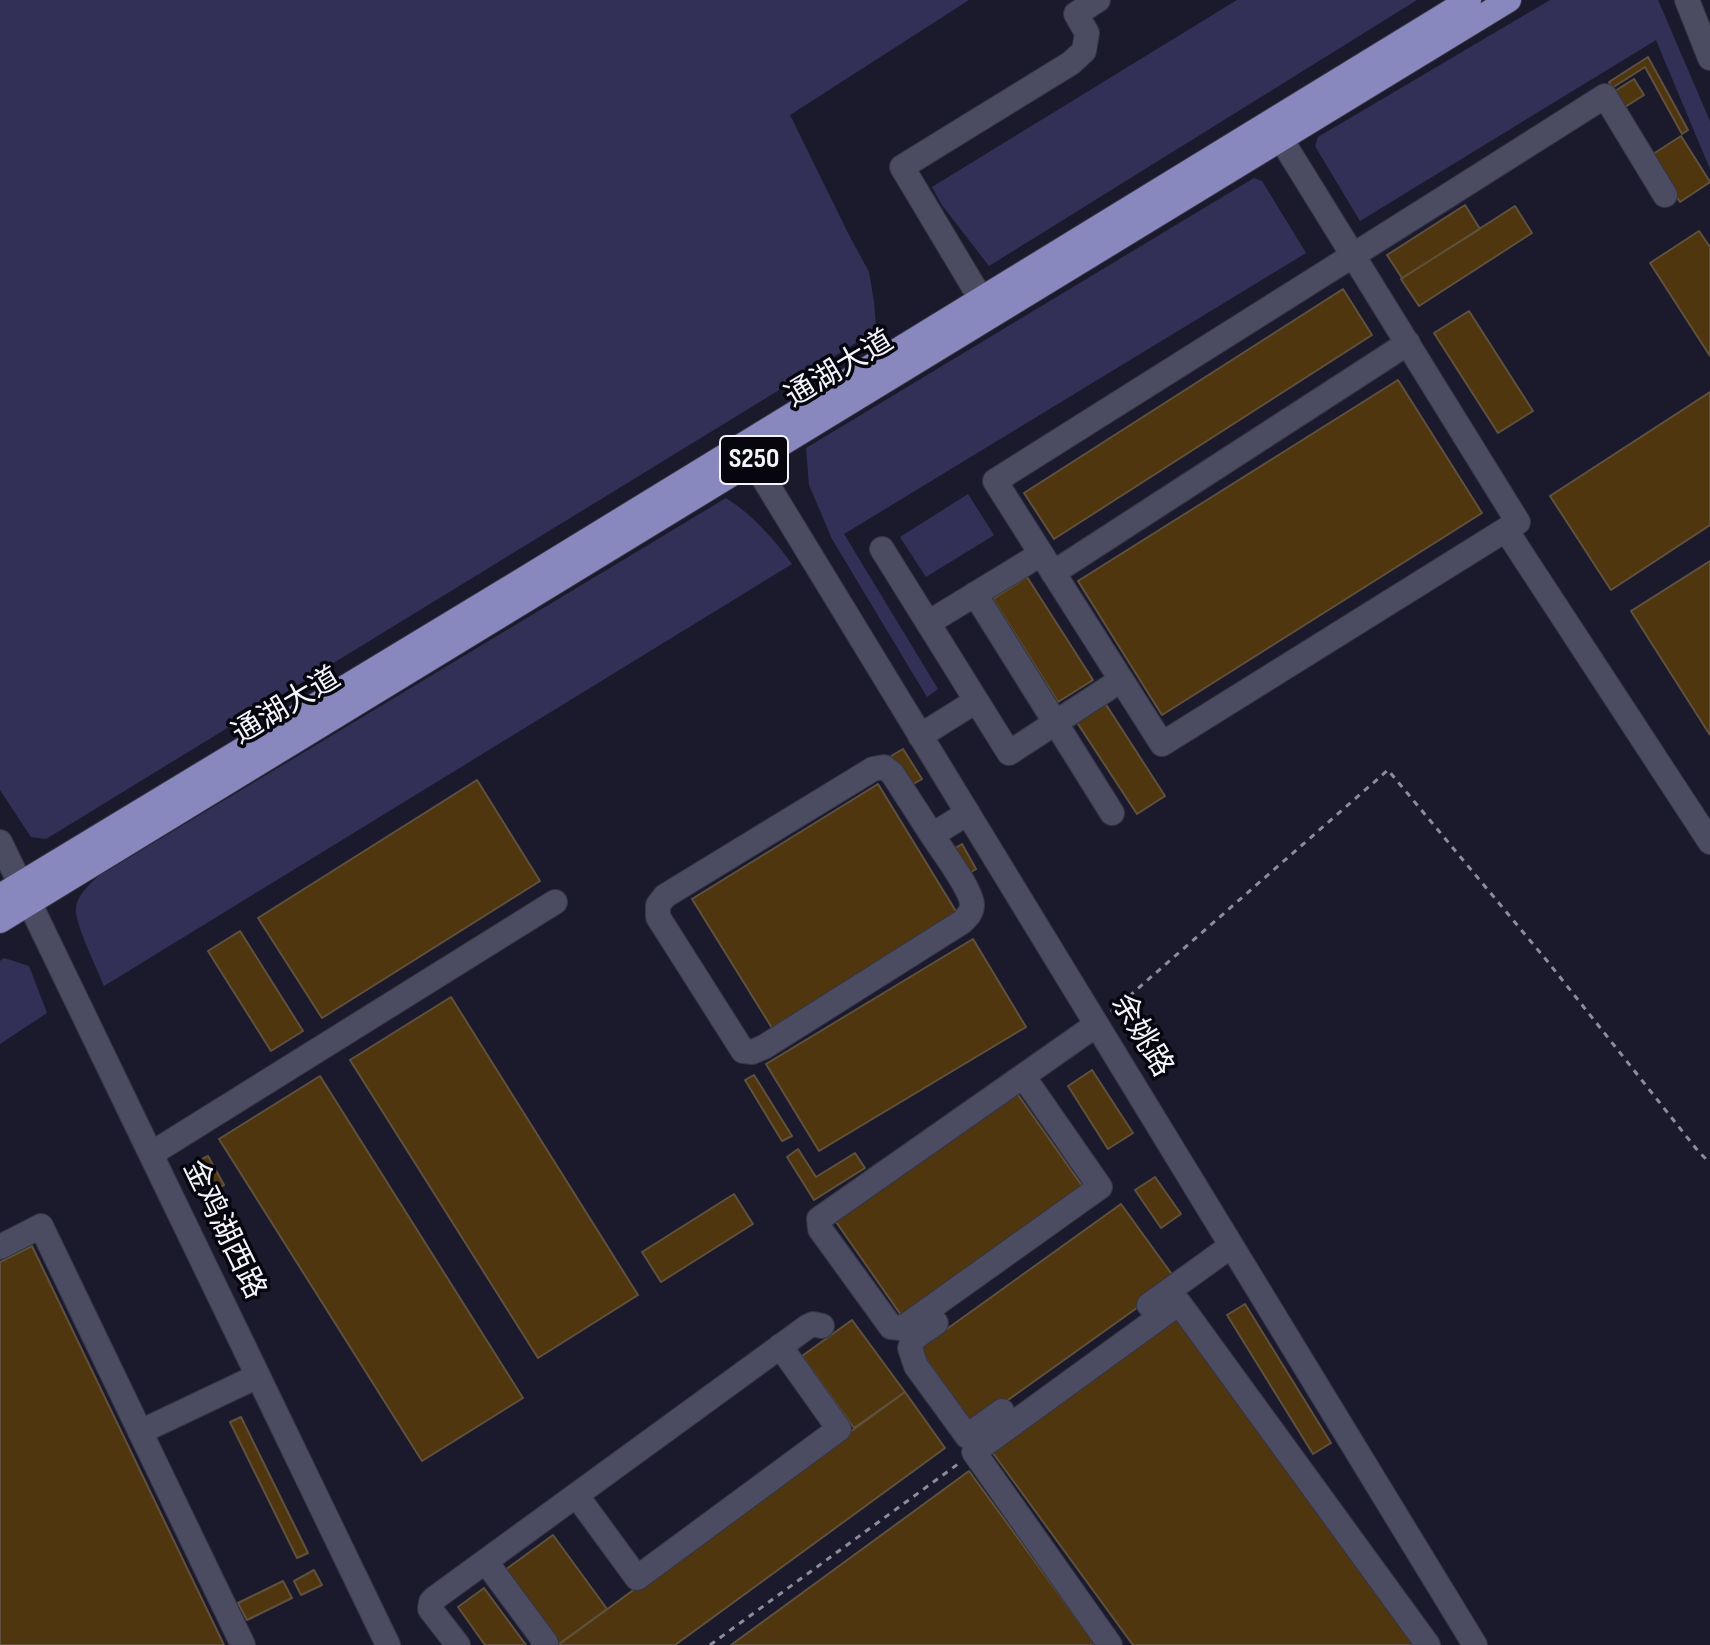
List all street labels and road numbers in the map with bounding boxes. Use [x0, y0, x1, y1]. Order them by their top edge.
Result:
street label: 通湖大道 [779, 324, 901, 416]
road number: S250 [720, 436, 788, 484]
street label: 通湖大道 [226, 661, 348, 753]
street label: 余姚路 [1102, 988, 1180, 1084]
street label: 金鸡湖西路 [174, 1155, 272, 1305]

